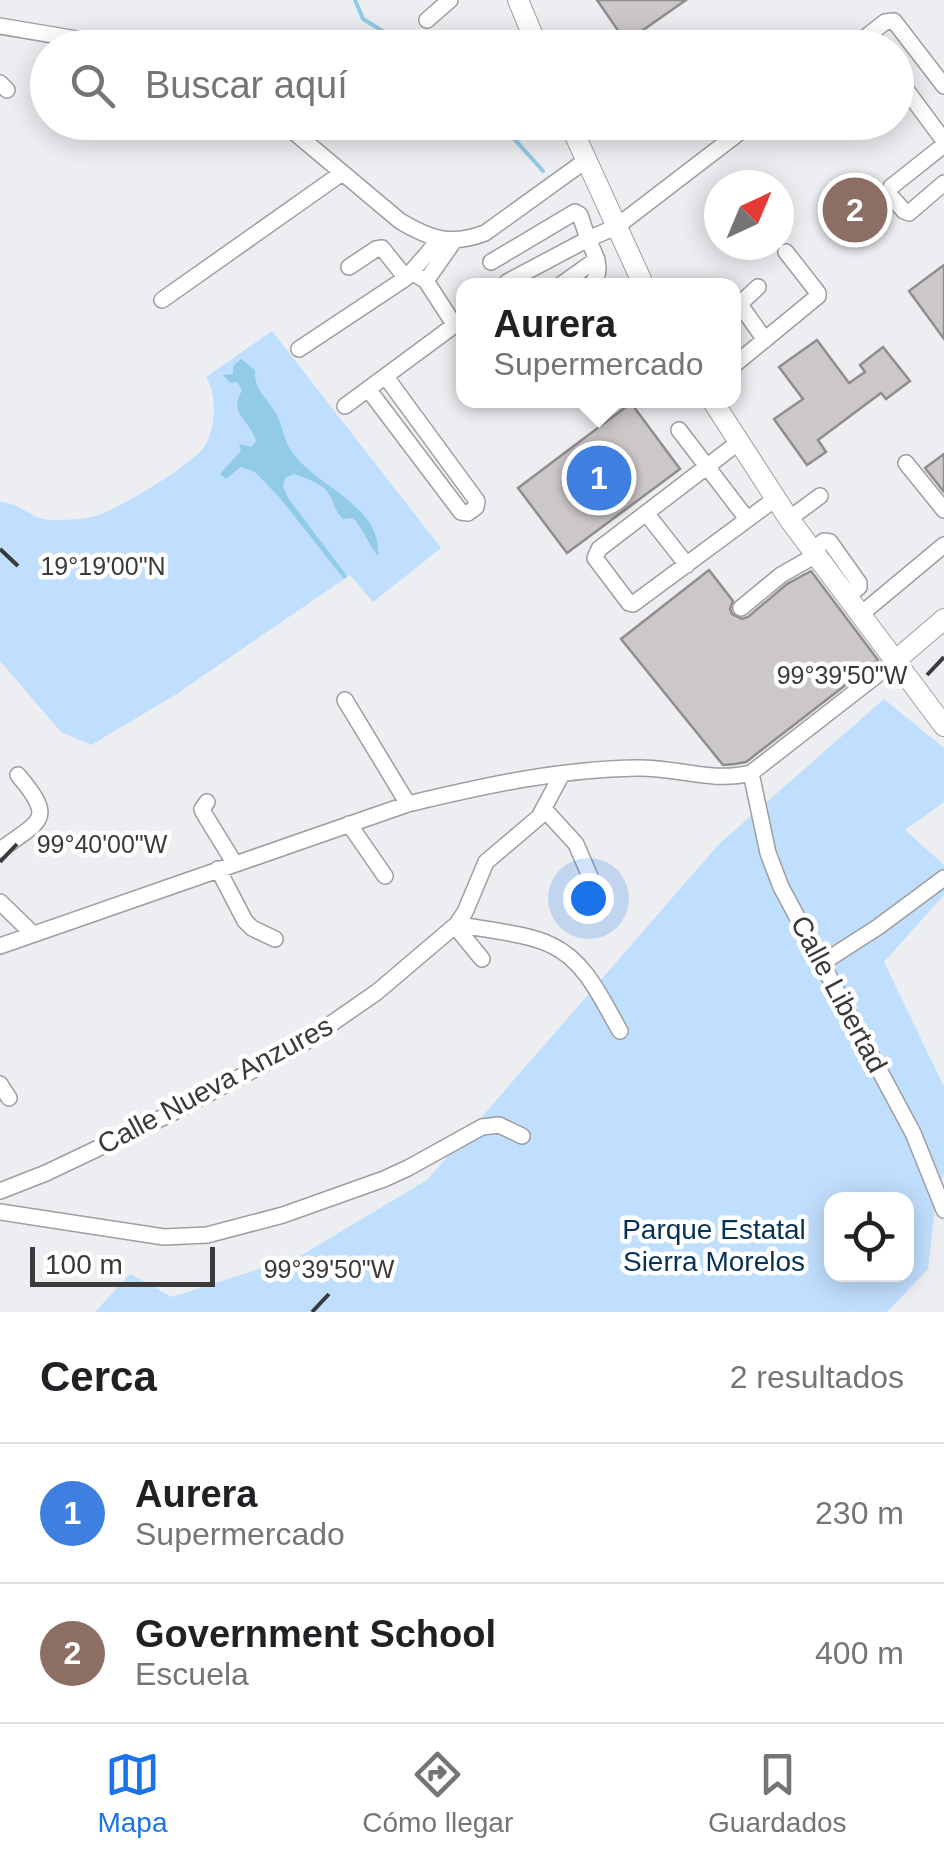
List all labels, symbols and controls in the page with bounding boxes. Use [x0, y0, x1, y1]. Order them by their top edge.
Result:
search box [30, 30, 914, 140]
icon: search [65, 58, 120, 113]
text: Buscar aquí [145, 64, 348, 106]
north arrow [704, 170, 794, 260]
pin: 2 [822, 172, 888, 248]
popup [456, 278, 741, 408]
text: Aurera [494, 303, 616, 345]
text: Supermercado [494, 346, 703, 382]
pin: 1 [566, 440, 632, 516]
text: 19°19'00"N [40, 552, 166, 580]
text: 99°39'50"W [777, 661, 908, 689]
text: 99°40'00"W [37, 830, 168, 858]
your location [563, 873, 614, 924]
street label: Calle Libertad [785, 910, 893, 1078]
street label: Calle Nueva Anzures [92, 1010, 338, 1160]
map controls [824, 1192, 914, 1282]
button: locate [824, 1192, 914, 1282]
park label: Parque Estatal Sierra Morelos [622, 1214, 806, 1277]
scale bar [30, 1242, 215, 1286]
text: 100 m [45, 1249, 123, 1280]
text: 99°39'50"W [264, 1255, 395, 1283]
text: Cerca [40, 1353, 157, 1400]
text: 2 resultados [730, 1359, 904, 1395]
text: Aurera [135, 1473, 258, 1515]
text: 1 [64, 1495, 81, 1531]
text: 230 m [815, 1495, 904, 1531]
text: Supermercado [135, 1516, 345, 1552]
text: Government School [135, 1613, 496, 1655]
text: 2 [64, 1635, 81, 1671]
text: 400 m [815, 1635, 904, 1671]
text: Escuela [135, 1656, 249, 1692]
tab: Mapa [97, 1747, 167, 1839]
tab: Cómo llegar [362, 1747, 513, 1839]
tab: Guardados [708, 1747, 847, 1839]

